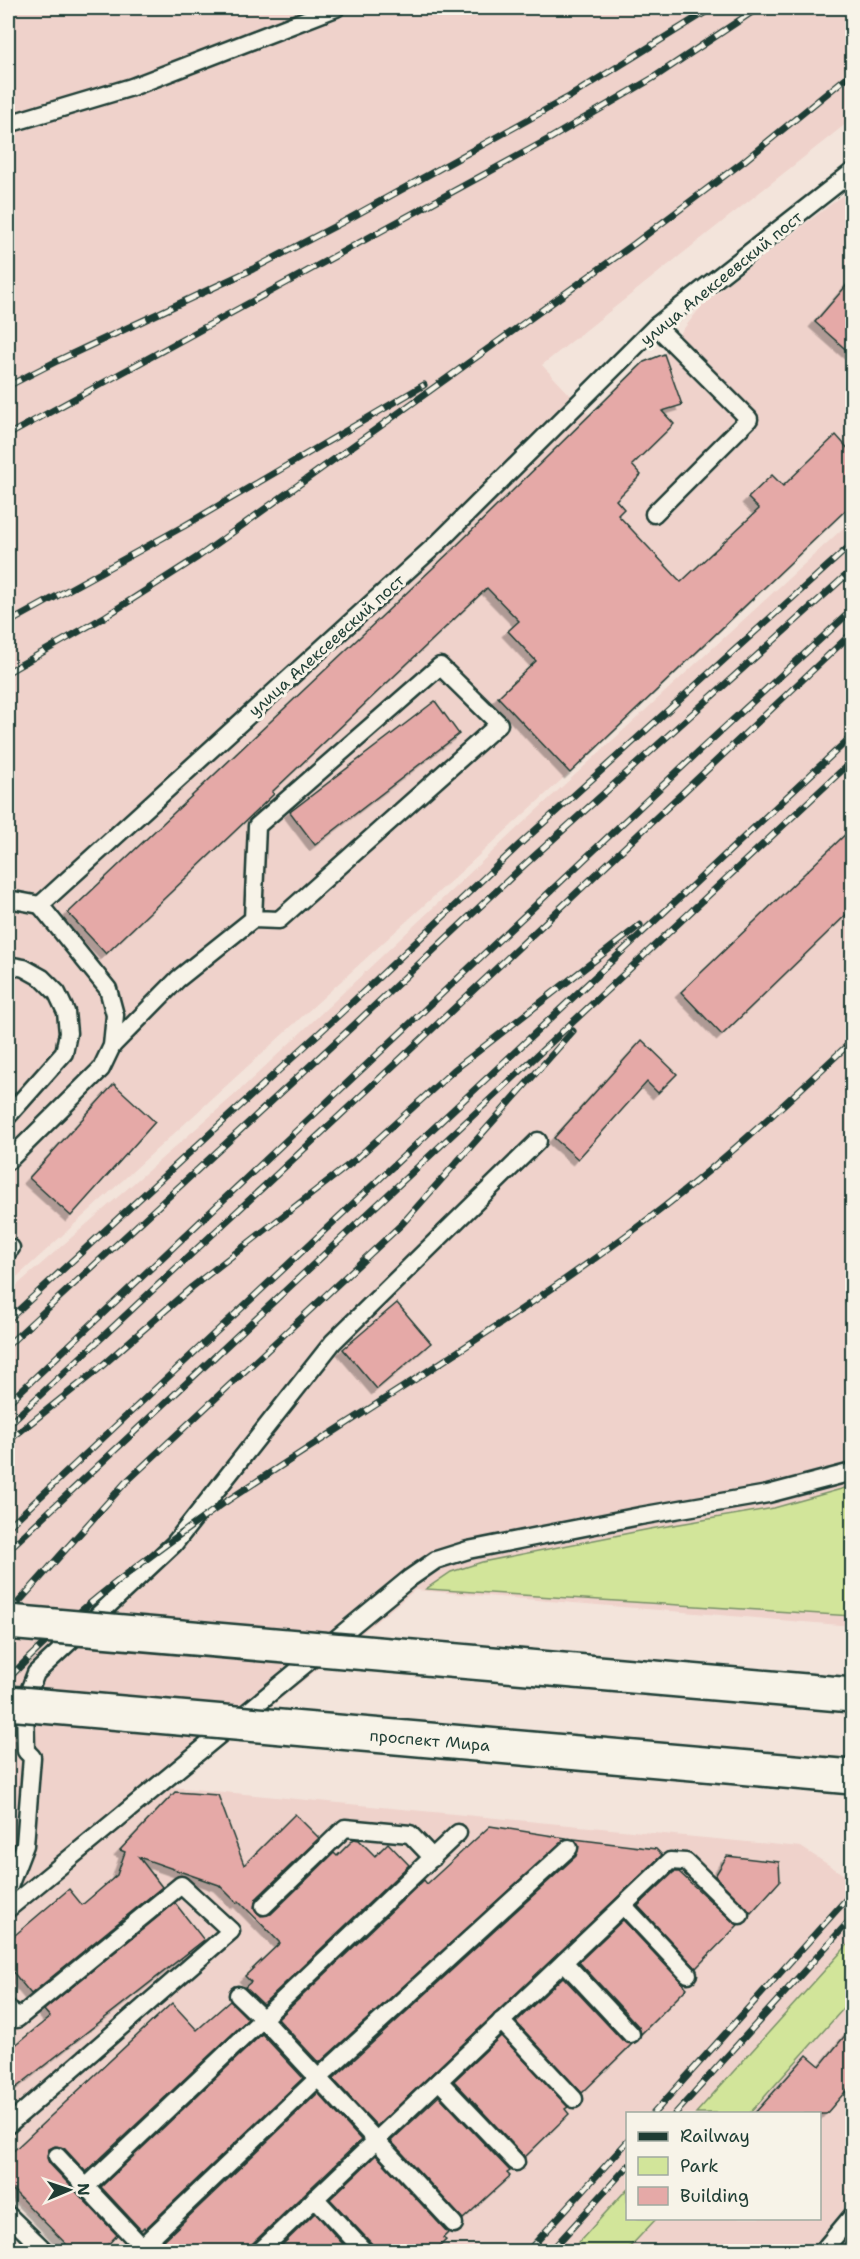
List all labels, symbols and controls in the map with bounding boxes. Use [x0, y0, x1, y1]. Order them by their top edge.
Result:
street label: улица Алексеевский пост [636, 206, 807, 350]
street label: улица Алексеевский пост [244, 569, 409, 721]
street label: проспект Мира [369, 1725, 491, 1756]
legend [626, 2112, 821, 2220]
text: Railway [680, 2124, 750, 2148]
text: Park [680, 2154, 719, 2178]
north arrow [39, 2160, 99, 2220]
text: N [73, 2183, 94, 2196]
text: Building [680, 2184, 749, 2208]

